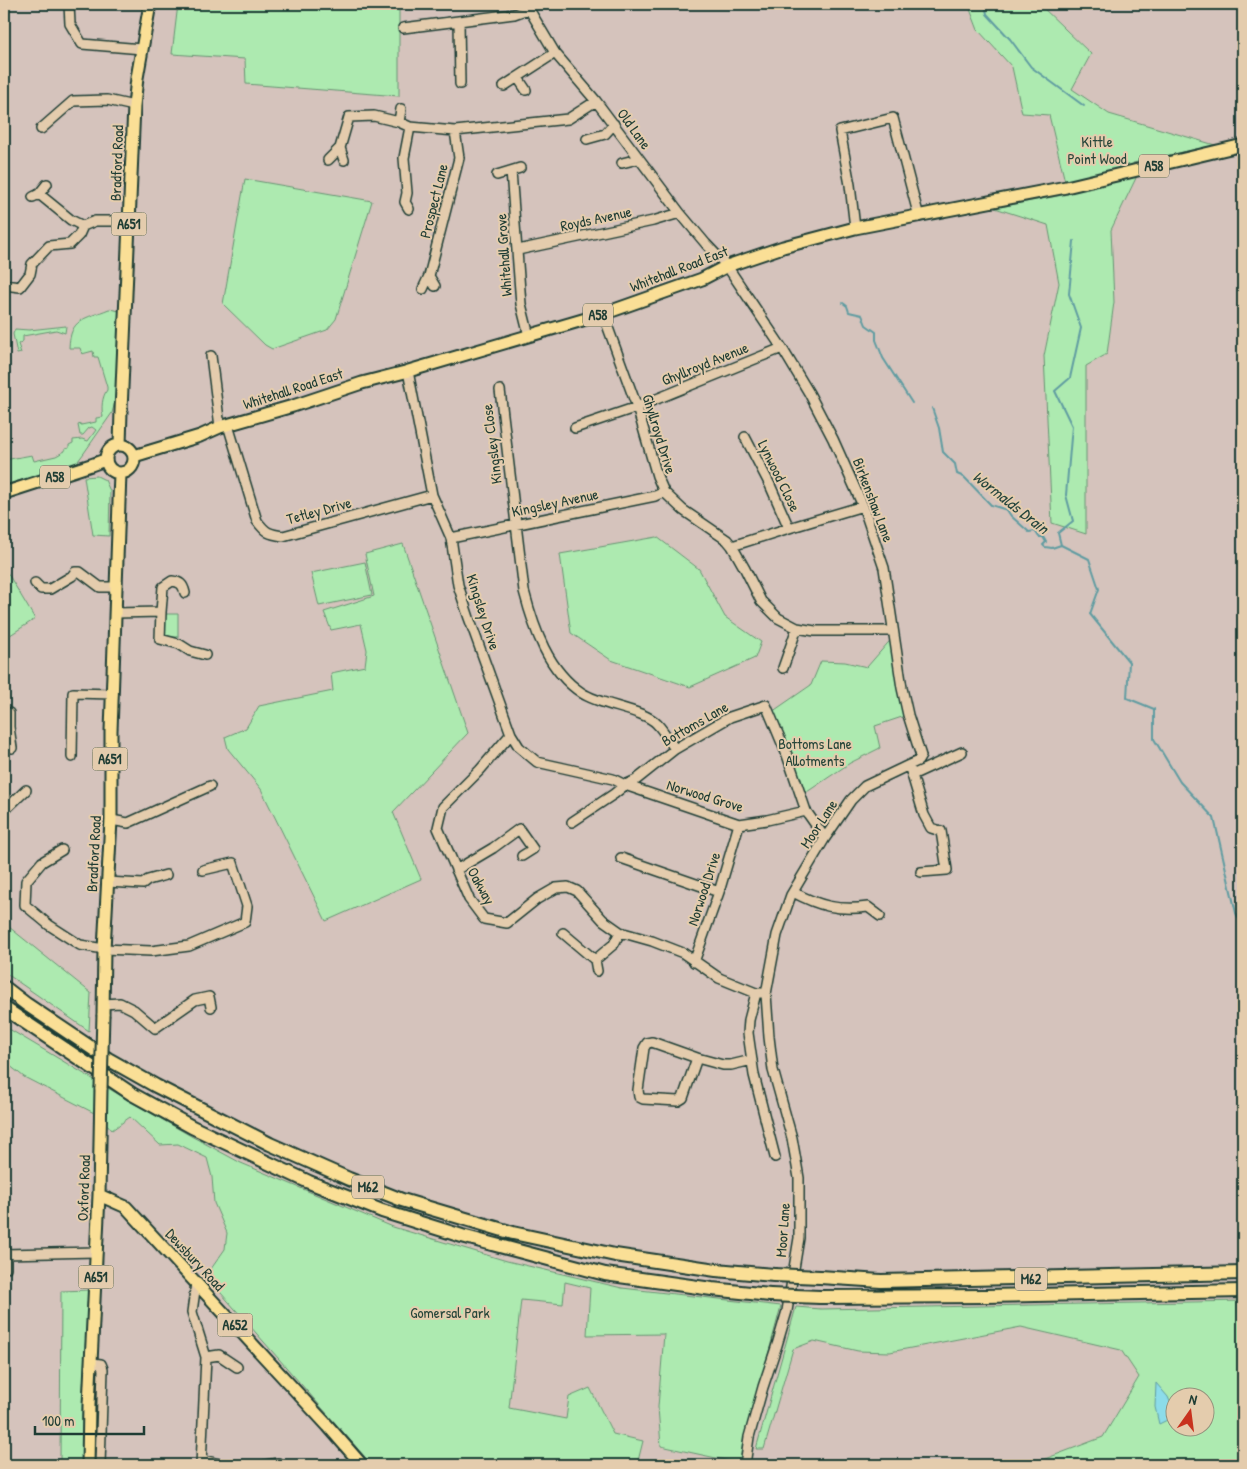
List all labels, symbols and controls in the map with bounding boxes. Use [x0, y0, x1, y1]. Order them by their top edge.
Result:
street label: Old Lane [612, 104, 656, 153]
street label: Bradford Road [105, 124, 128, 201]
park label: Kittle Point Wood [1067, 131, 1127, 169]
road number: A58 [1139, 154, 1169, 178]
street label: Prospect Lane [414, 162, 453, 240]
street label: Royds Avenue [558, 201, 633, 236]
road number: A651 [112, 212, 146, 235]
street label: Whitehall Grove [490, 213, 517, 297]
street label: Whitehall Road East [627, 240, 732, 297]
road number: A58 [583, 304, 613, 326]
street label: Ghyllroyd Avenue [658, 337, 751, 390]
street label: Whitehall Road East [240, 362, 346, 415]
street label: Ghyllroyd Drive [637, 392, 682, 476]
street label: Kingsley Close [476, 403, 507, 485]
street label: Lynwood Close [753, 437, 806, 515]
street label: Birkenshaw Lane [848, 455, 899, 545]
water label: Wormalds Drain [968, 465, 1055, 540]
road number: A58 [40, 466, 70, 488]
street label: Kingsley Avenue [510, 483, 600, 522]
street label: Tetley Drive [284, 492, 354, 529]
street label: Kingsley Drive [461, 571, 506, 652]
street label: Bottoms Lane [658, 696, 732, 751]
park label: Bottoms Lane Allotments [778, 733, 852, 771]
road number: A651 [92, 748, 128, 771]
street label: Norwood Grove [664, 774, 746, 817]
street label: Moor Lane [795, 795, 842, 852]
street label: Bradford Road [81, 815, 106, 893]
street label: Norwood Drive [682, 849, 725, 928]
street label: Oakway [463, 863, 500, 908]
street label: Oxford Road [72, 1154, 95, 1221]
road number: M62 [352, 1176, 384, 1198]
street label: Moor Lane [770, 1202, 795, 1258]
street label: Dewsbury Road [161, 1224, 230, 1296]
road number: A651 [78, 1266, 114, 1288]
road number: M62 [1015, 1268, 1047, 1290]
park label: Gomersal Park [410, 1302, 490, 1323]
road number: A652 [218, 1314, 252, 1336]
north arrow [1164, 1386, 1214, 1436]
text: N [1187, 1389, 1200, 1409]
scale bar [35, 1404, 144, 1436]
text: 100 m [42, 1410, 75, 1431]

